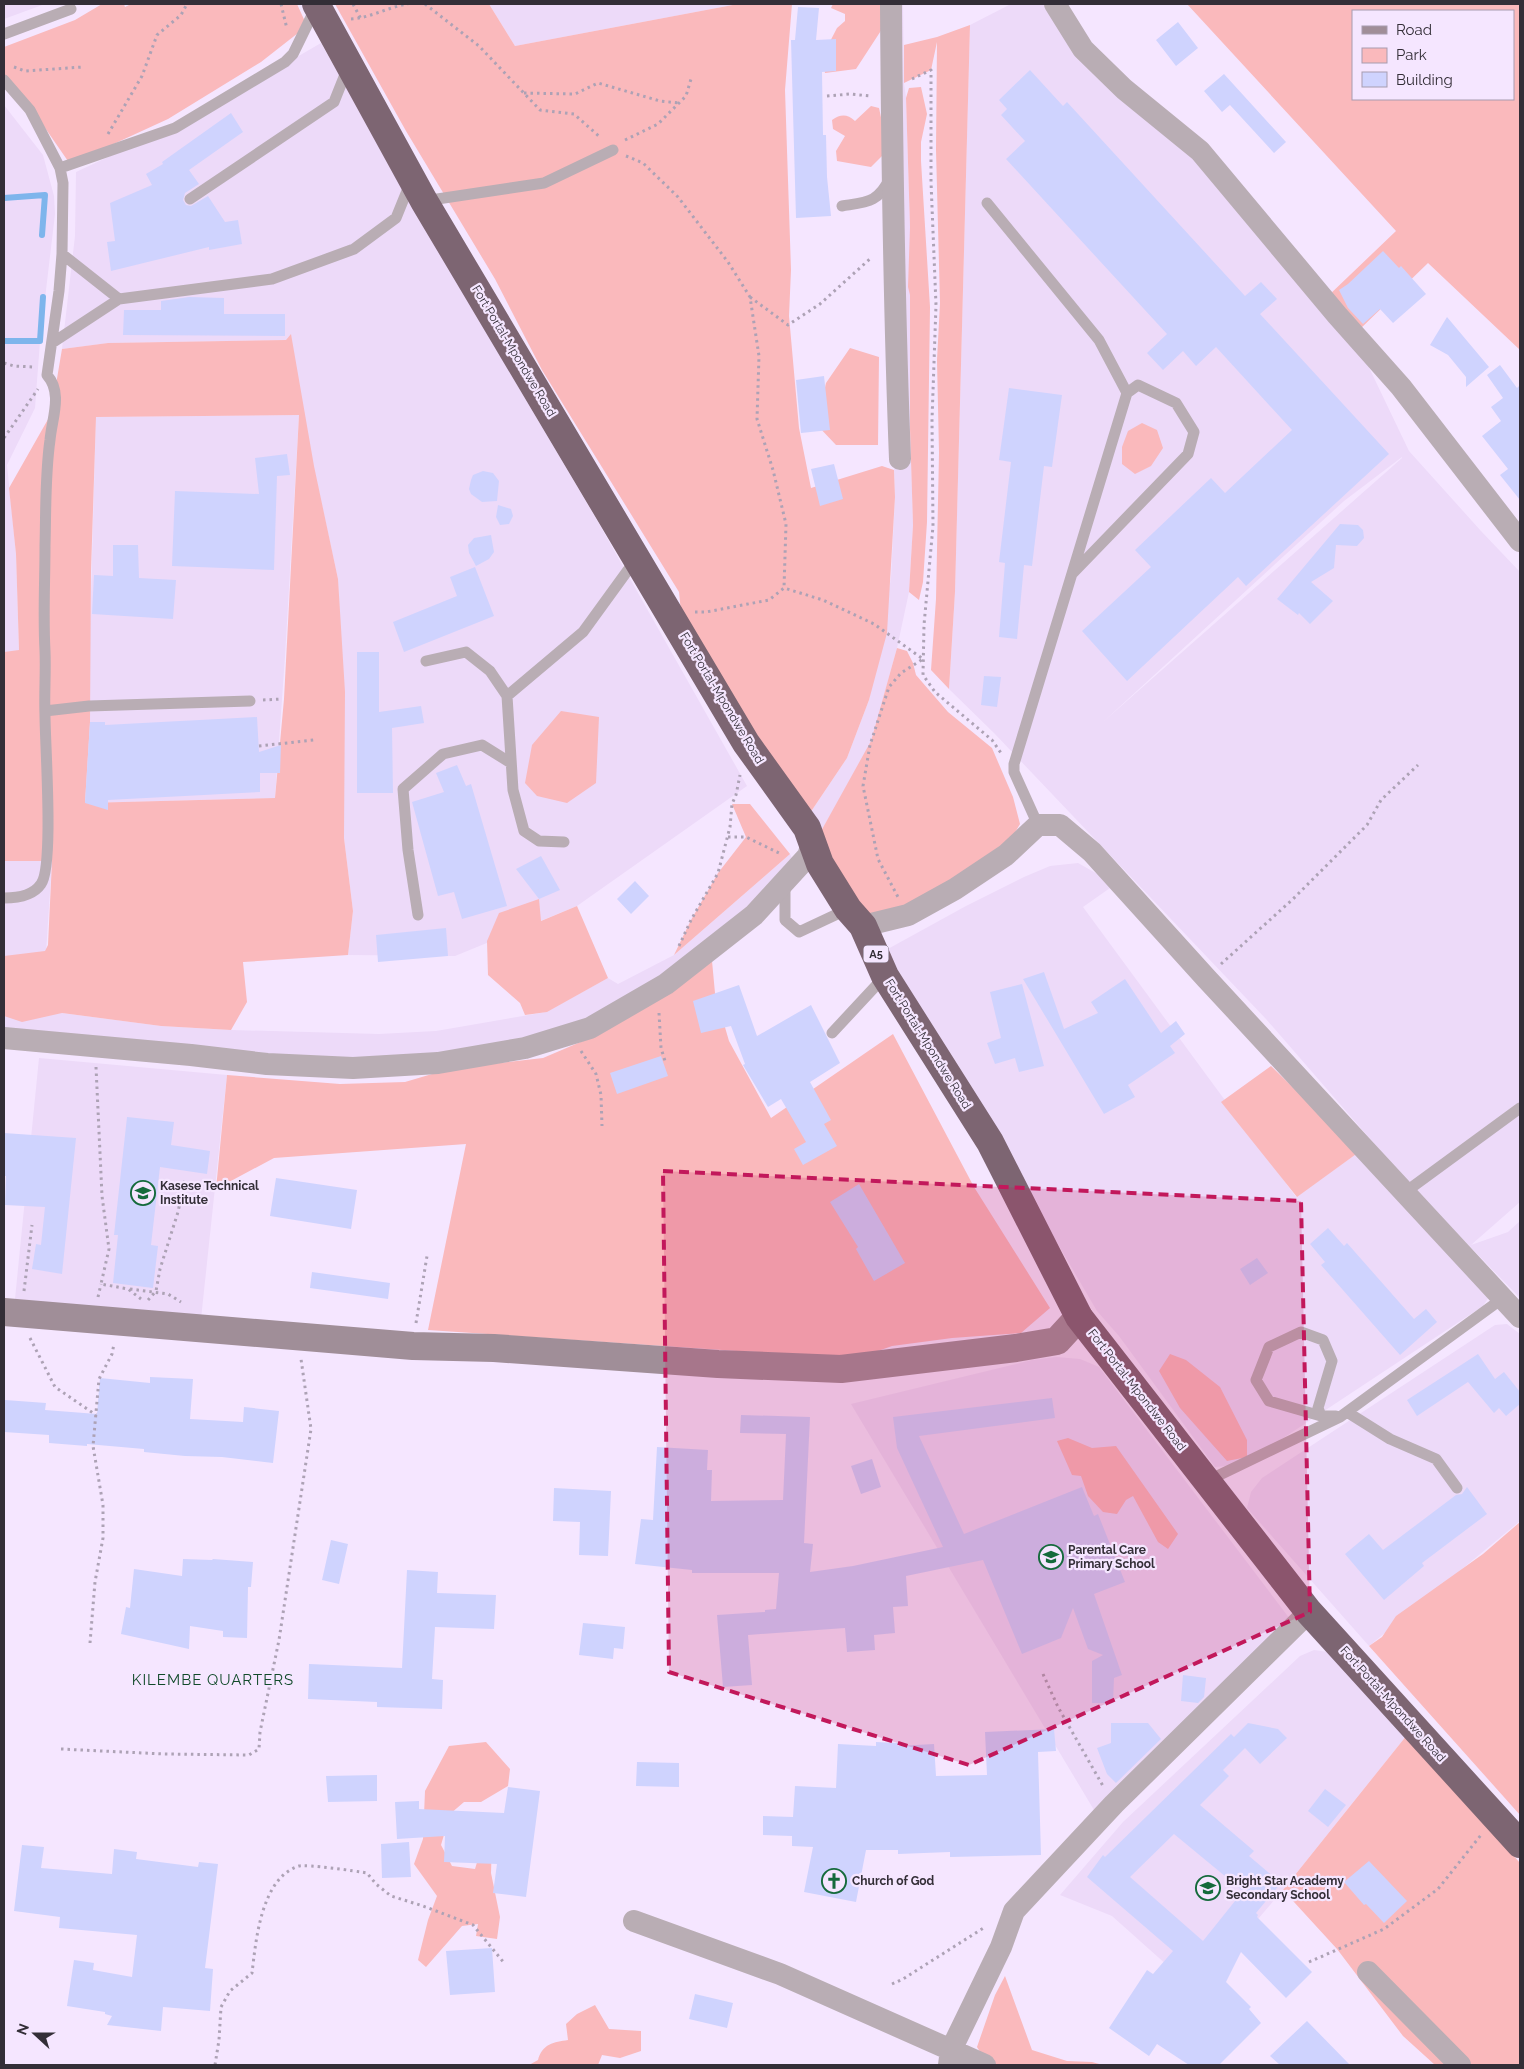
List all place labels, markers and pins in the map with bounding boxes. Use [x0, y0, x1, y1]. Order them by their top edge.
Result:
place label: Kasese Technical Institute [160, 1179, 259, 1207]
school or university icon: Kasese Technical Institute [130, 1180, 156, 1206]
place label: Parental Care Primary School [1068, 1543, 1155, 1571]
school or university icon: Parental Care Primary School [1038, 1544, 1064, 1570]
church icon: Church of God [821, 1868, 847, 1894]
place label: Church of God [852, 1874, 935, 1888]
place label: Bright Star Academy Secondary School [1226, 1874, 1344, 1902]
school or university icon: Bright Star Academy Secondary School [1195, 1875, 1221, 1901]

